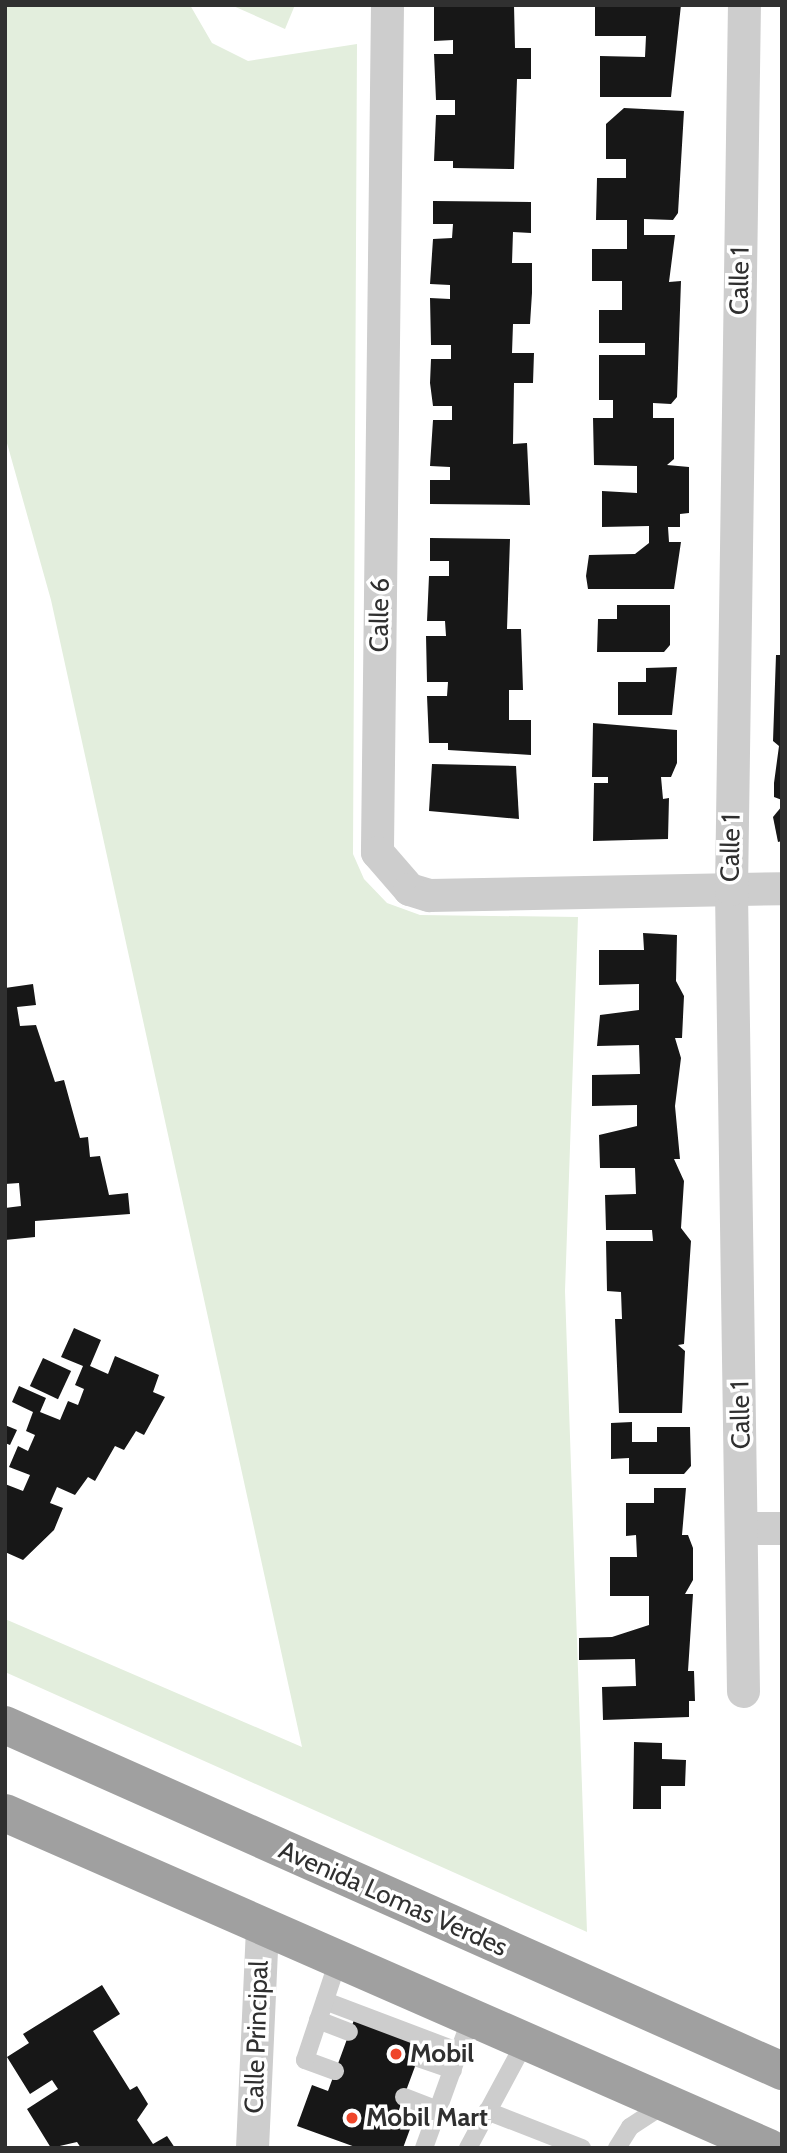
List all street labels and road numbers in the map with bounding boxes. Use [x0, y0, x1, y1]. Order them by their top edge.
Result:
street label: Calle 1 [724, 247, 756, 315]
street label: Calle 6 [364, 577, 396, 653]
street label: Calle 1 [715, 814, 747, 882]
street label: Calle 1 [725, 1381, 757, 1449]
street label: Avenida Lomas Verdes [274, 1835, 512, 1963]
street label: Calle Principal [239, 1960, 275, 2114]

